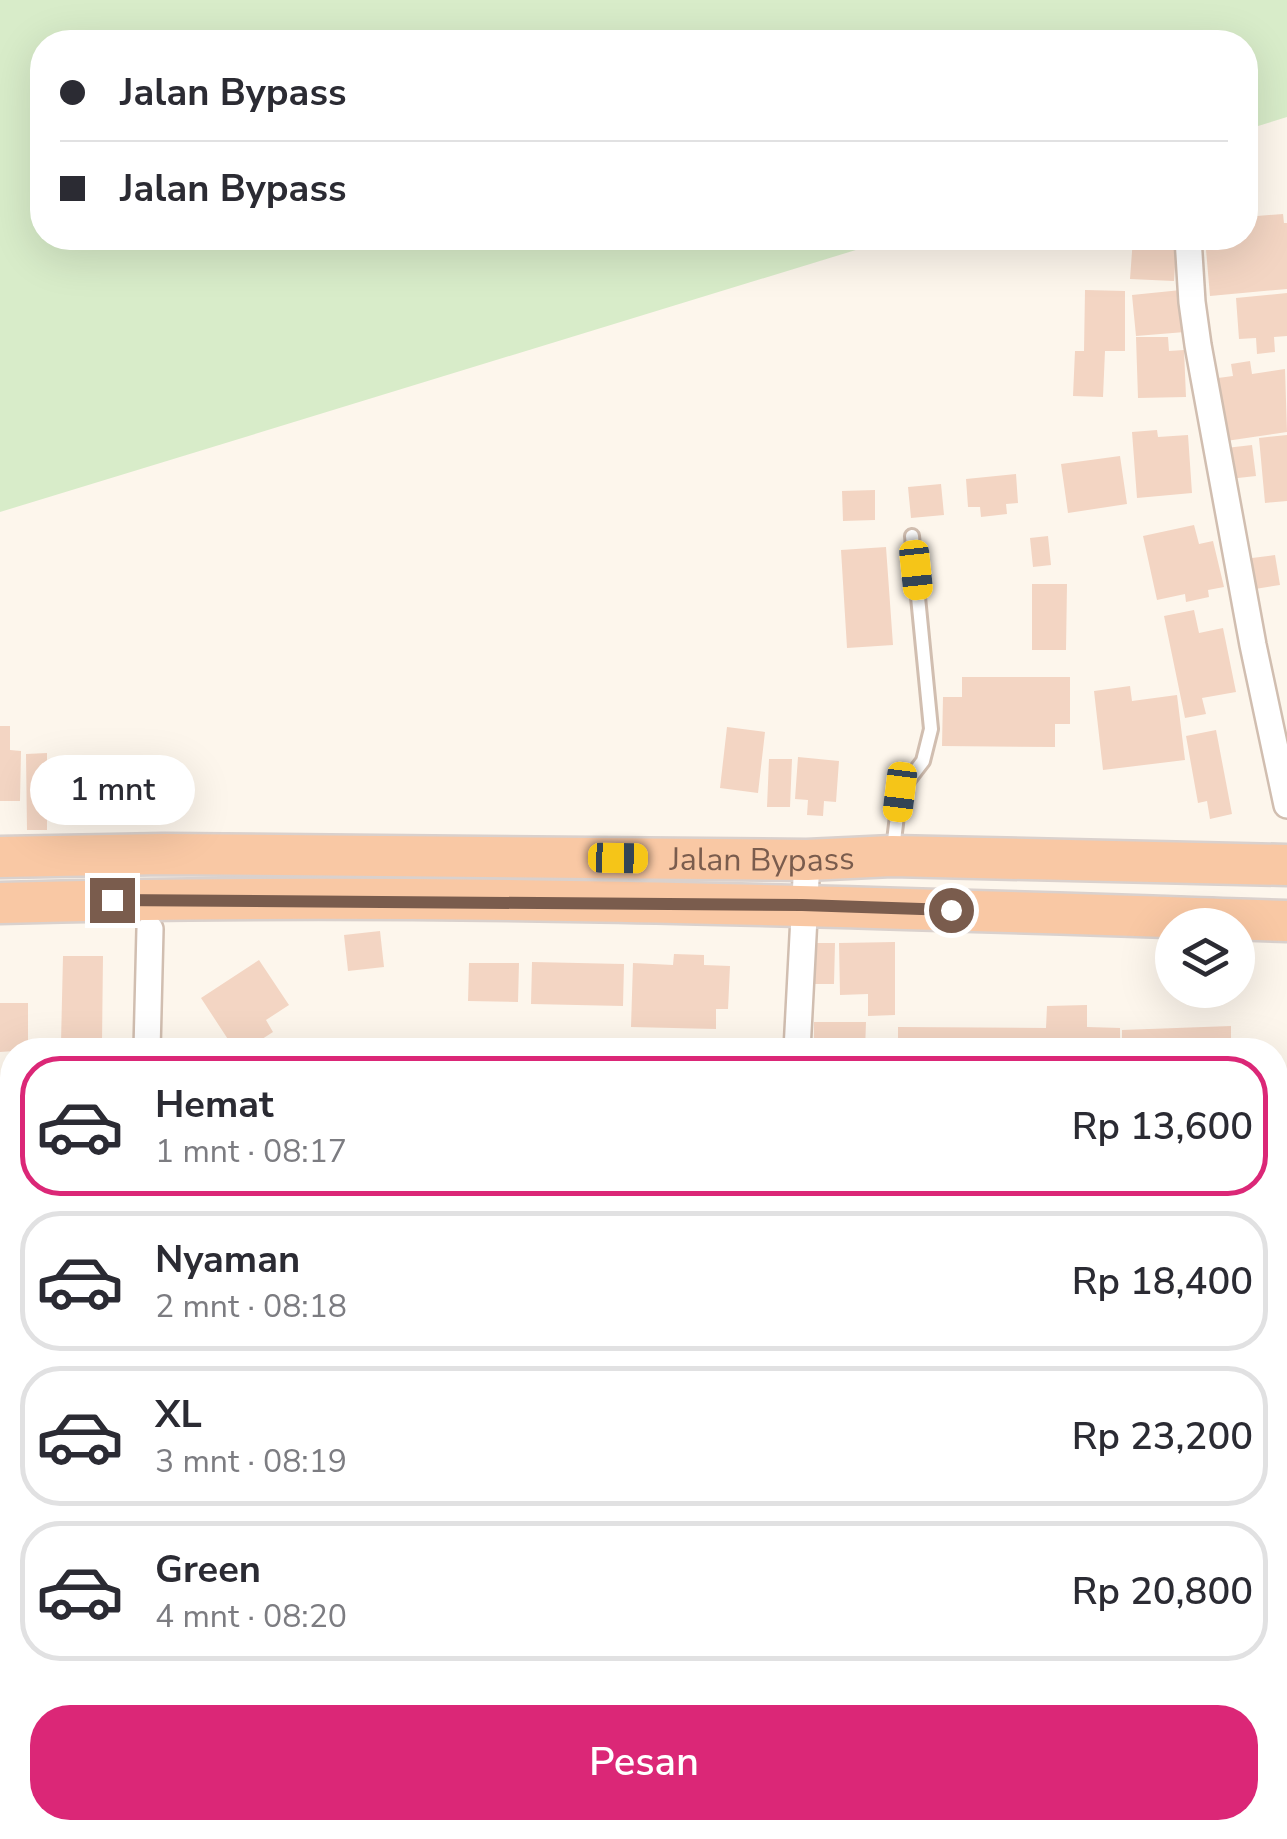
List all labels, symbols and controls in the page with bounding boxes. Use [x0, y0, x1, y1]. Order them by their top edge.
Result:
text: Jalan Bypass [120, 67, 346, 118]
text: Jalan Bypass [120, 163, 346, 214]
car [898, 539, 934, 601]
callout: 1 mnt [29, 755, 194, 825]
car [881, 760, 919, 824]
text: 1 mnt [70, 768, 155, 811]
street label: Jalan Bypass [668, 837, 855, 882]
car [588, 842, 648, 874]
route end [90, 878, 135, 923]
route start [929, 888, 974, 933]
map controls [1155, 908, 1255, 1008]
button: layers [1155, 908, 1255, 1008]
text: Hemat [155, 1079, 274, 1130]
icon: car [35, 1081, 125, 1171]
text: Rp 13,600 [1072, 1101, 1253, 1152]
text: 1 mnt · 08:17 [155, 1130, 347, 1173]
text: Nyaman [155, 1234, 300, 1285]
icon: car [35, 1236, 125, 1326]
text: Rp 18,400 [1072, 1256, 1253, 1307]
text: 2 mnt · 08:18 [155, 1285, 347, 1328]
text: XL [155, 1389, 202, 1440]
icon: car [35, 1391, 125, 1481]
text: Rp 23,200 [1072, 1411, 1253, 1462]
text: 3 mnt · 08:19 [155, 1440, 347, 1483]
text: Green [155, 1544, 261, 1595]
icon: car [35, 1546, 125, 1636]
text: Rp 20,800 [1072, 1566, 1253, 1617]
text: 4 mnt · 08:20 [155, 1595, 347, 1638]
button: Pesan [30, 1705, 1258, 1820]

